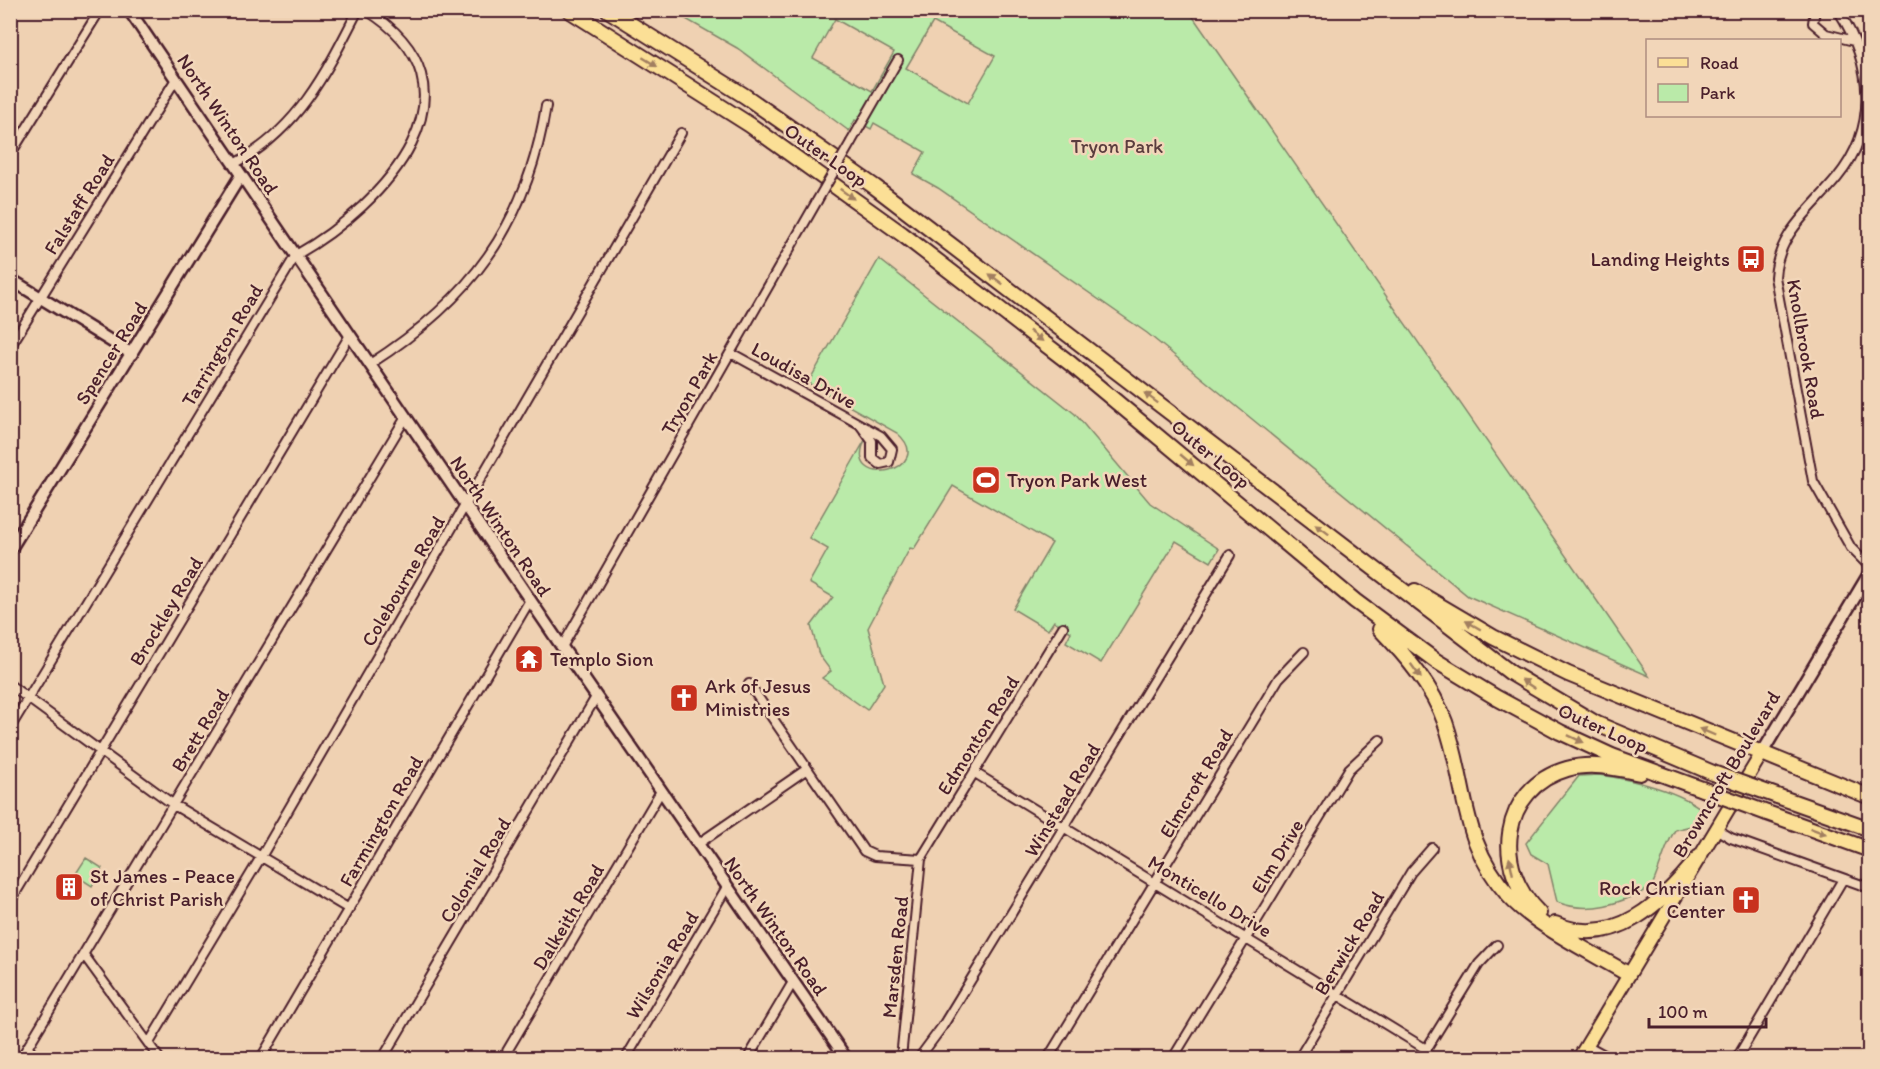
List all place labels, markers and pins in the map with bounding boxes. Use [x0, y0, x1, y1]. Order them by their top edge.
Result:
bus stop icon: Landing Heights [1735, 243, 1767, 275]
place label: Landing Heights [1590, 247, 1730, 271]
sports icon: Tryon Park West [970, 464, 1002, 496]
place label: Tryon Park West [1007, 468, 1147, 492]
temple icon: Templo Sion [513, 643, 545, 675]
place label: Templo Sion [550, 647, 654, 671]
place label: Ark of Jesus Ministries [705, 674, 811, 721]
church icon: Ark of Jesus Ministries [668, 682, 700, 714]
place label: St James - Peace of Christ Parish [90, 864, 235, 911]
building icon: St James - Peace of Christ Parish [53, 871, 85, 903]
place label: Rock Christian Center [1599, 876, 1725, 923]
church icon: Rock Christian Center [1730, 884, 1762, 916]

